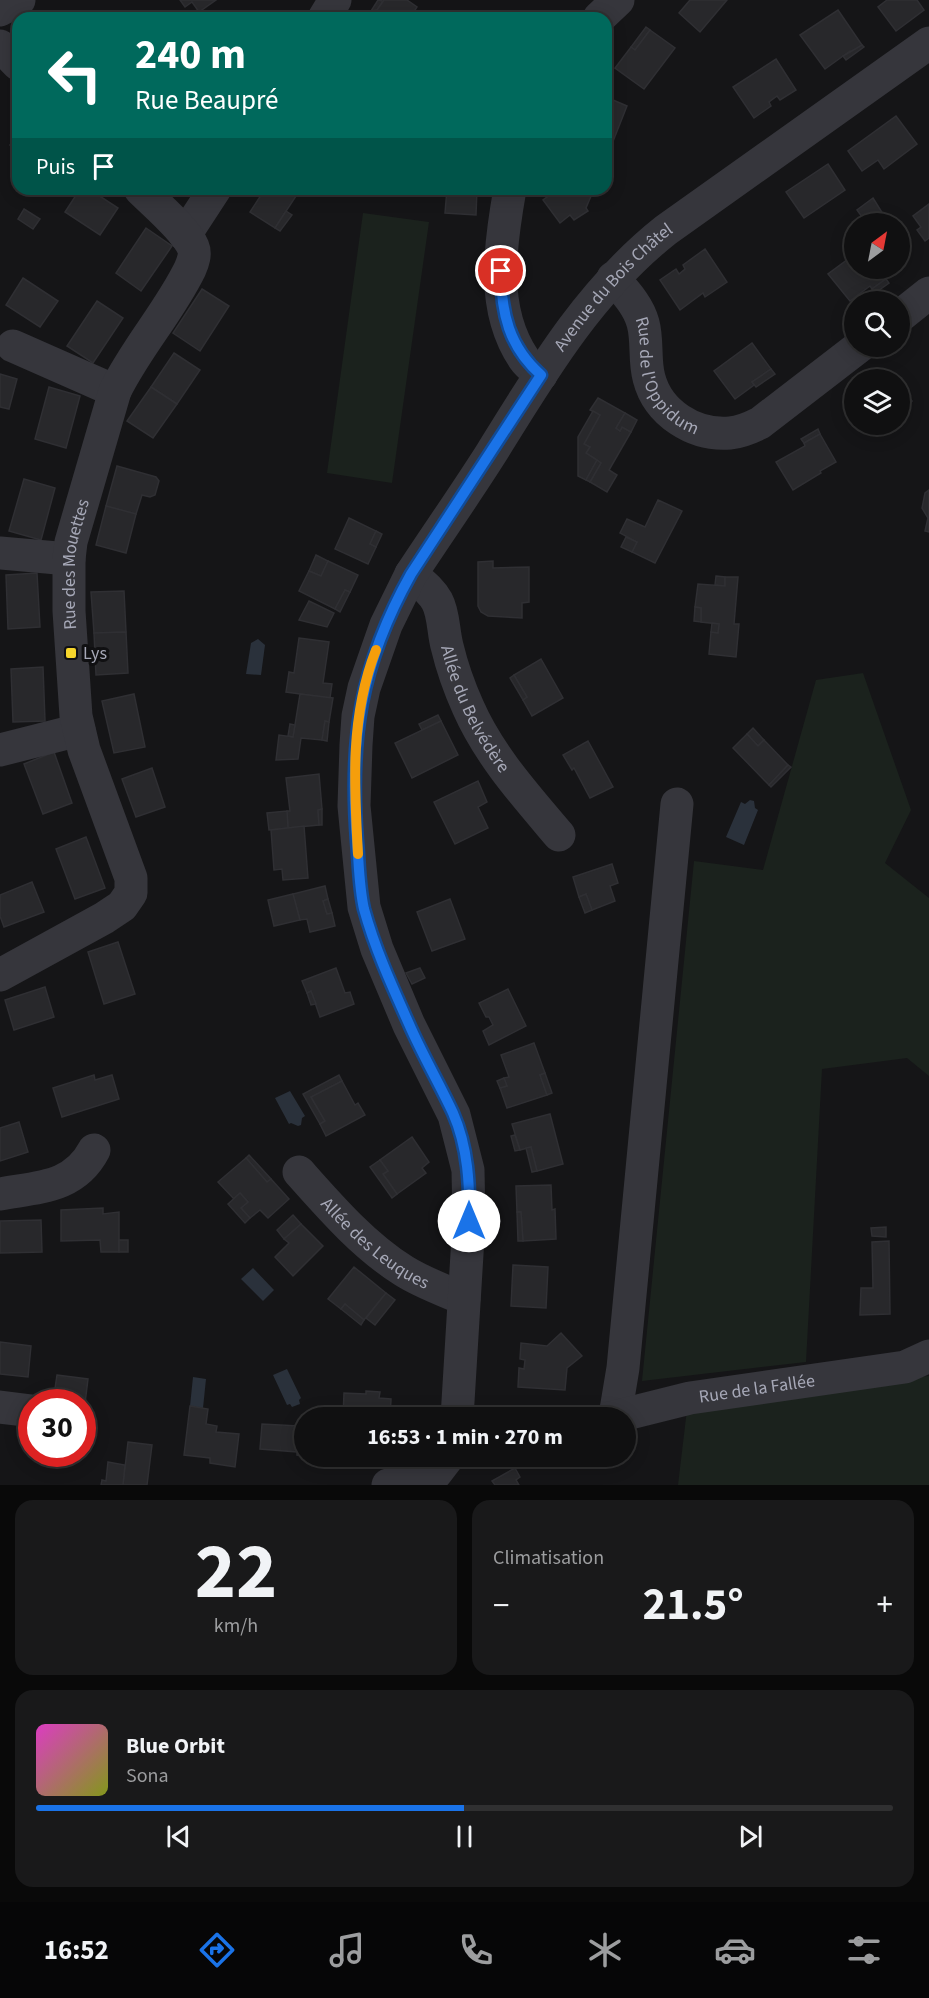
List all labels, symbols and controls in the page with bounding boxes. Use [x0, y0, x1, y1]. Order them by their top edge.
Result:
text: 240 m [135, 25, 246, 85]
icon: left [36, 36, 114, 114]
text: Rue Beaupré [135, 81, 279, 120]
icon: arrive [87, 150, 120, 183]
text: Puis [36, 151, 75, 183]
north arrow [844, 213, 910, 279]
map controls [844, 213, 910, 435]
street label: Avenue du Bois Châtel [548, 217, 678, 356]
pin [475, 245, 526, 296]
icon: arrive [484, 254, 517, 287]
button: search [844, 291, 910, 357]
street label: Rue de l'Oppidum [629, 313, 703, 441]
button: layers [844, 369, 910, 435]
street label: Rue des Mouettes [56, 496, 95, 630]
place label: Lys [83, 641, 107, 666]
street label: Allée du Belvédère [435, 642, 516, 778]
marker: Lys [64, 646, 78, 660]
position arrow [437, 1189, 501, 1253]
street label: Allée des Leuques [315, 1192, 433, 1295]
street label: Rue de la Fallée [697, 1368, 817, 1409]
speed limit sign: 30 [18, 1389, 96, 1467]
text: 16:53 · 1 min · 270 m [367, 1421, 563, 1453]
text: 22 [195, 1517, 277, 1628]
text: Climatisation [493, 1544, 604, 1572]
text: 21.5° [642, 1573, 744, 1637]
text: − [493, 1582, 509, 1629]
text: + [877, 1582, 893, 1629]
text: km/h [214, 1612, 258, 1640]
text: Blue Orbit [126, 1730, 225, 1762]
text: Sona [126, 1762, 169, 1790]
icon: previous [162, 1820, 195, 1853]
icon: pause [448, 1820, 481, 1853]
icon: next [734, 1820, 767, 1853]
icon: directions [196, 1929, 238, 1971]
icon: music [326, 1929, 368, 1971]
icon: phone [455, 1929, 497, 1971]
icon: climate [584, 1929, 626, 1971]
icon: car [714, 1929, 756, 1971]
icon: filters [843, 1929, 885, 1971]
text: 16:52 [44, 1931, 109, 1970]

